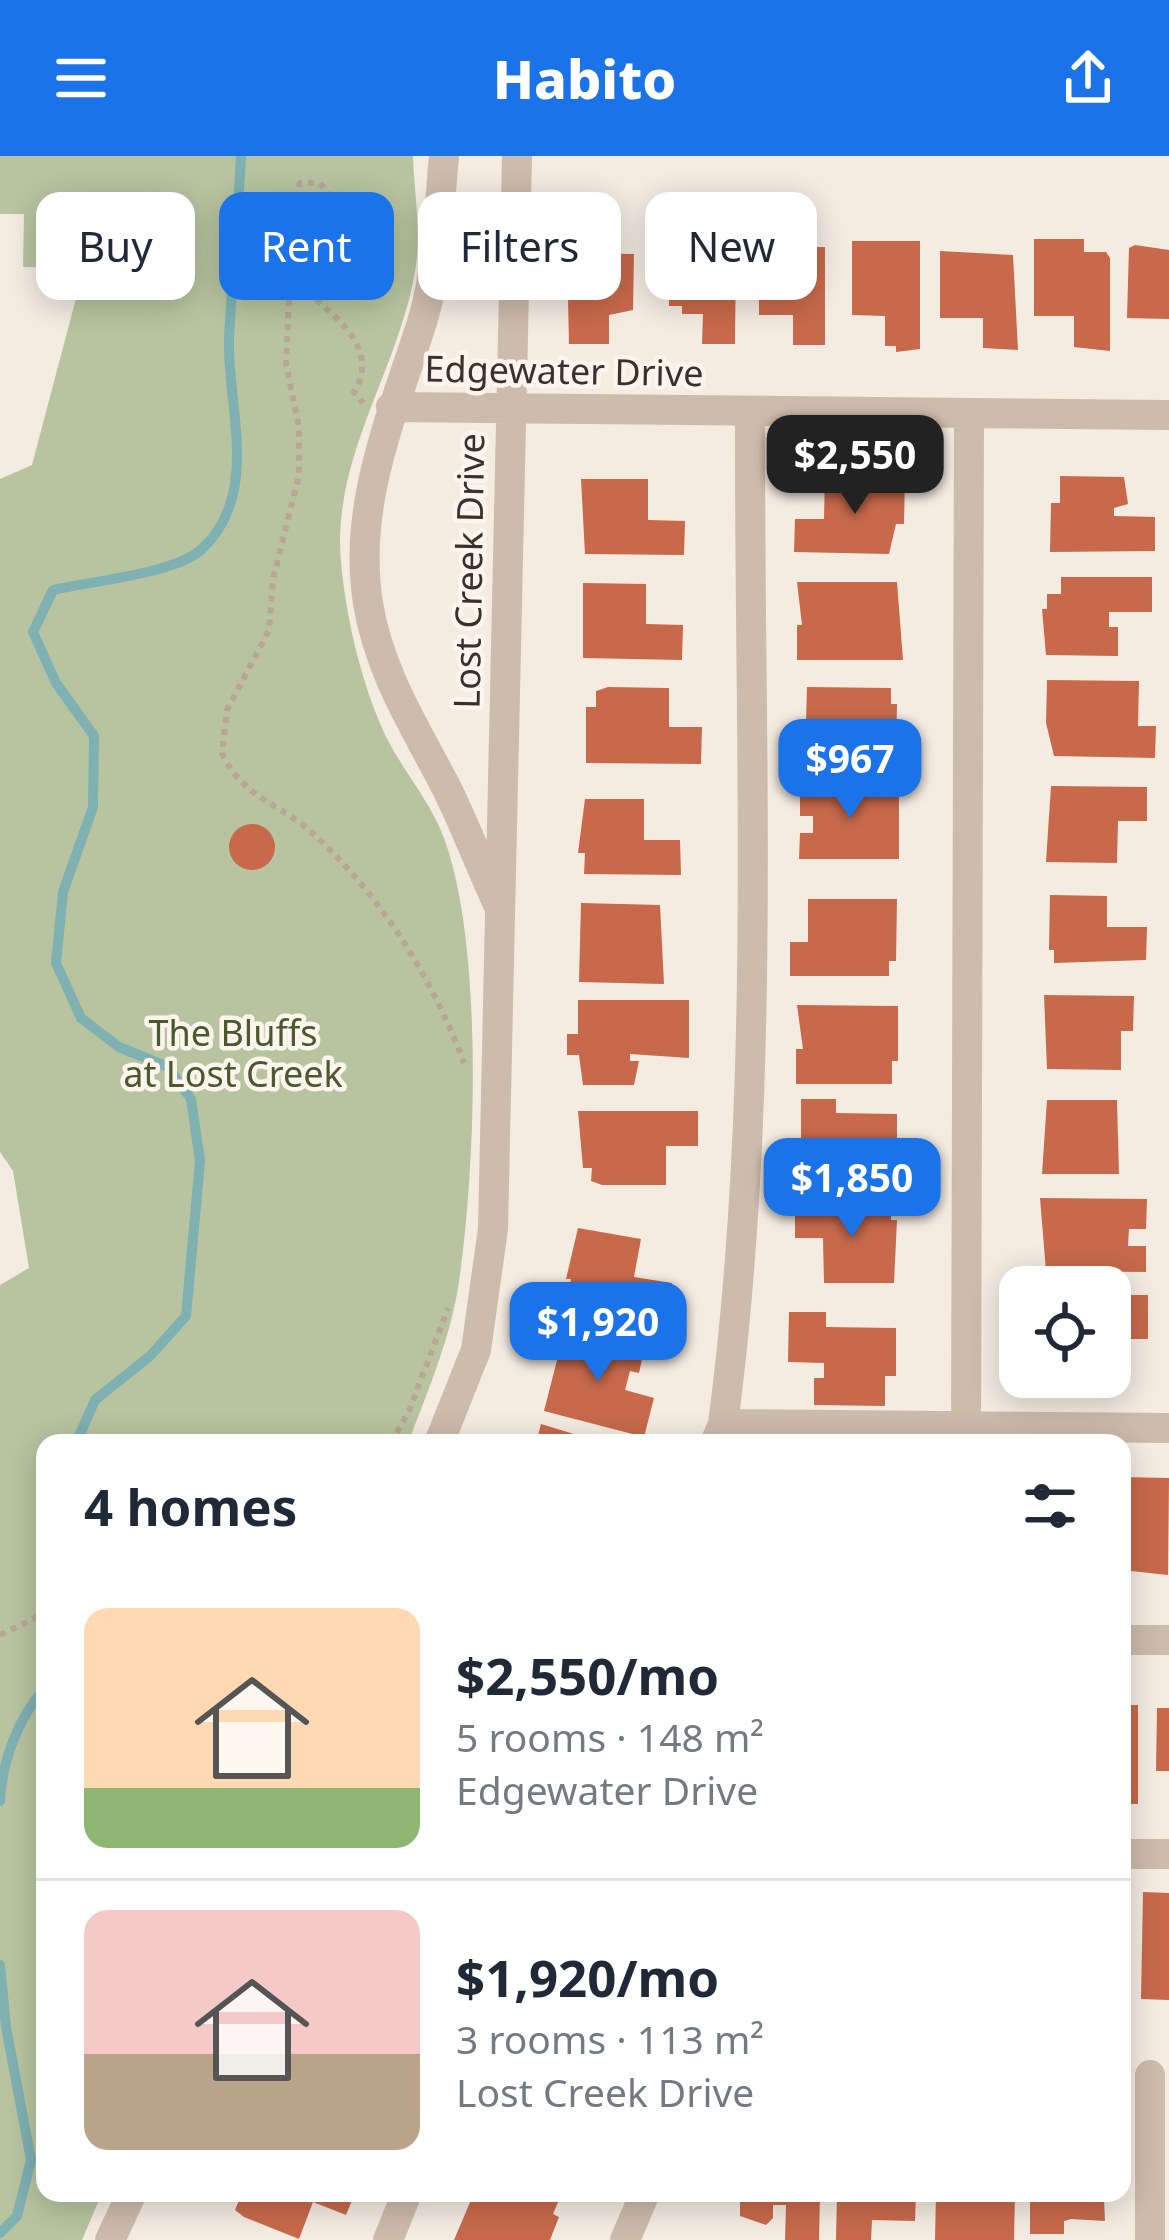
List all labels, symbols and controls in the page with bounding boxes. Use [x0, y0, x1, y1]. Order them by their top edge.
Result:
text: Habito [493, 41, 676, 115]
icon: menu [48, 45, 114, 111]
icon: share [1055, 45, 1121, 111]
chip: Buy [36, 192, 195, 300]
chip: Rent [219, 192, 394, 300]
chip: Filters [418, 192, 621, 300]
chip: New [645, 192, 817, 300]
street label: Edgewater Drive [424, 344, 704, 397]
pin: $2,550 [757, 415, 953, 517]
text: $2,550 [794, 427, 916, 480]
street label: Lost Creek Drive [442, 433, 495, 709]
pin: $967 [779, 719, 921, 821]
text: $967 [805, 731, 895, 784]
park label: The Bluffs at Lost Creek [123, 1008, 343, 1098]
pin: $1,850 [754, 1138, 950, 1240]
text: $1,850 [791, 1150, 913, 1203]
map controls [999, 1266, 1131, 1398]
button: locate [999, 1266, 1131, 1398]
pin: $1,920 [500, 1282, 696, 1384]
text: $1,920 [537, 1294, 659, 1347]
text: 4 homes [84, 1471, 297, 1541]
icon: filters [1017, 1473, 1083, 1539]
text: $2,550/mo [456, 1640, 719, 1710]
icon: home [180, 1656, 324, 1800]
text: 5 rooms · 148 m² [456, 1710, 764, 1763]
text: Edgewater Drive [456, 1763, 758, 1816]
text: $1,920/mo [456, 1942, 719, 2012]
icon: home [180, 1958, 324, 2102]
text: 3 rooms · 113 m² [456, 2012, 764, 2065]
text: Lost Creek Drive [456, 2065, 754, 2118]

